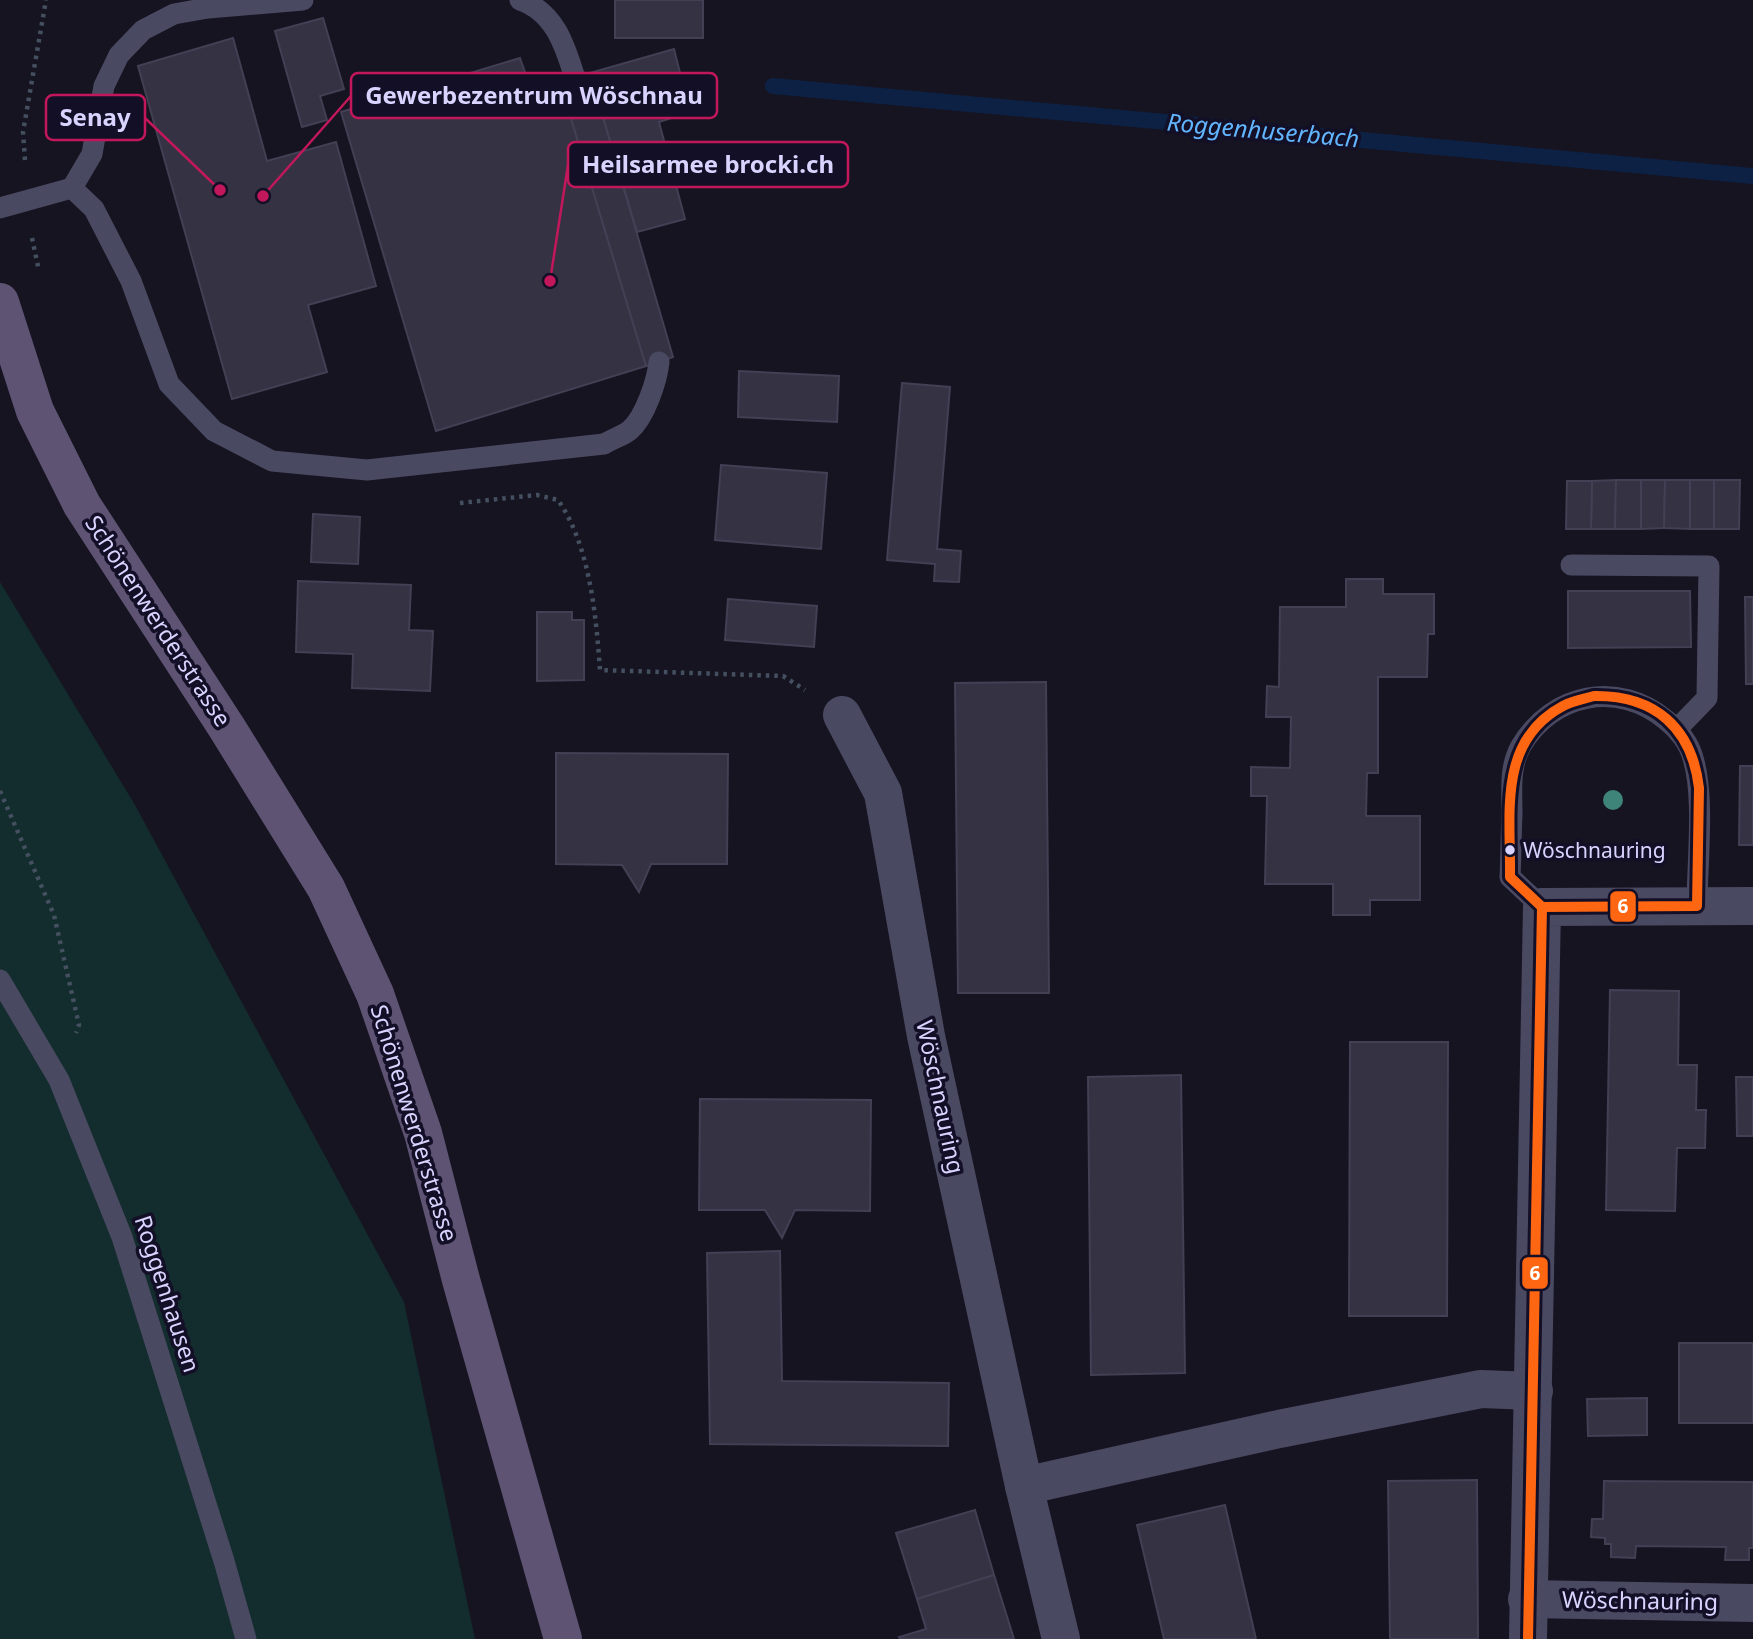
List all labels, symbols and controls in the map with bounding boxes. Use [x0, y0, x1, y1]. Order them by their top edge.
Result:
callout: Gewerbezentrum Wöschnau [351, 73, 717, 118]
text: Gewerbezentrum Wöschnau [365, 78, 703, 111]
callout: Senay [46, 95, 145, 140]
text: Senay [59, 100, 131, 133]
water label: Roggenhuserbach [1166, 105, 1361, 154]
callout: Heilsarmee brocki.ch [568, 142, 848, 187]
text: Heilsarmee brocki.ch [582, 147, 834, 180]
street label: Schönenwerderstrasse [78, 509, 239, 732]
place label: Wöschnauring [1523, 836, 1666, 864]
marker: Wöschnauring [1503, 843, 1517, 857]
line badge: 6 [1609, 890, 1637, 923]
text: 6 [1618, 893, 1629, 919]
street label: Schönenwerderstrasse [364, 1000, 466, 1245]
street label: Wöschnauring [909, 1017, 973, 1177]
street label: Roggenhausen [128, 1211, 208, 1376]
line badge: 6 [1521, 1256, 1549, 1290]
text: 6 [1530, 1260, 1541, 1286]
street label: Wöschnauring [1562, 1583, 1718, 1617]

